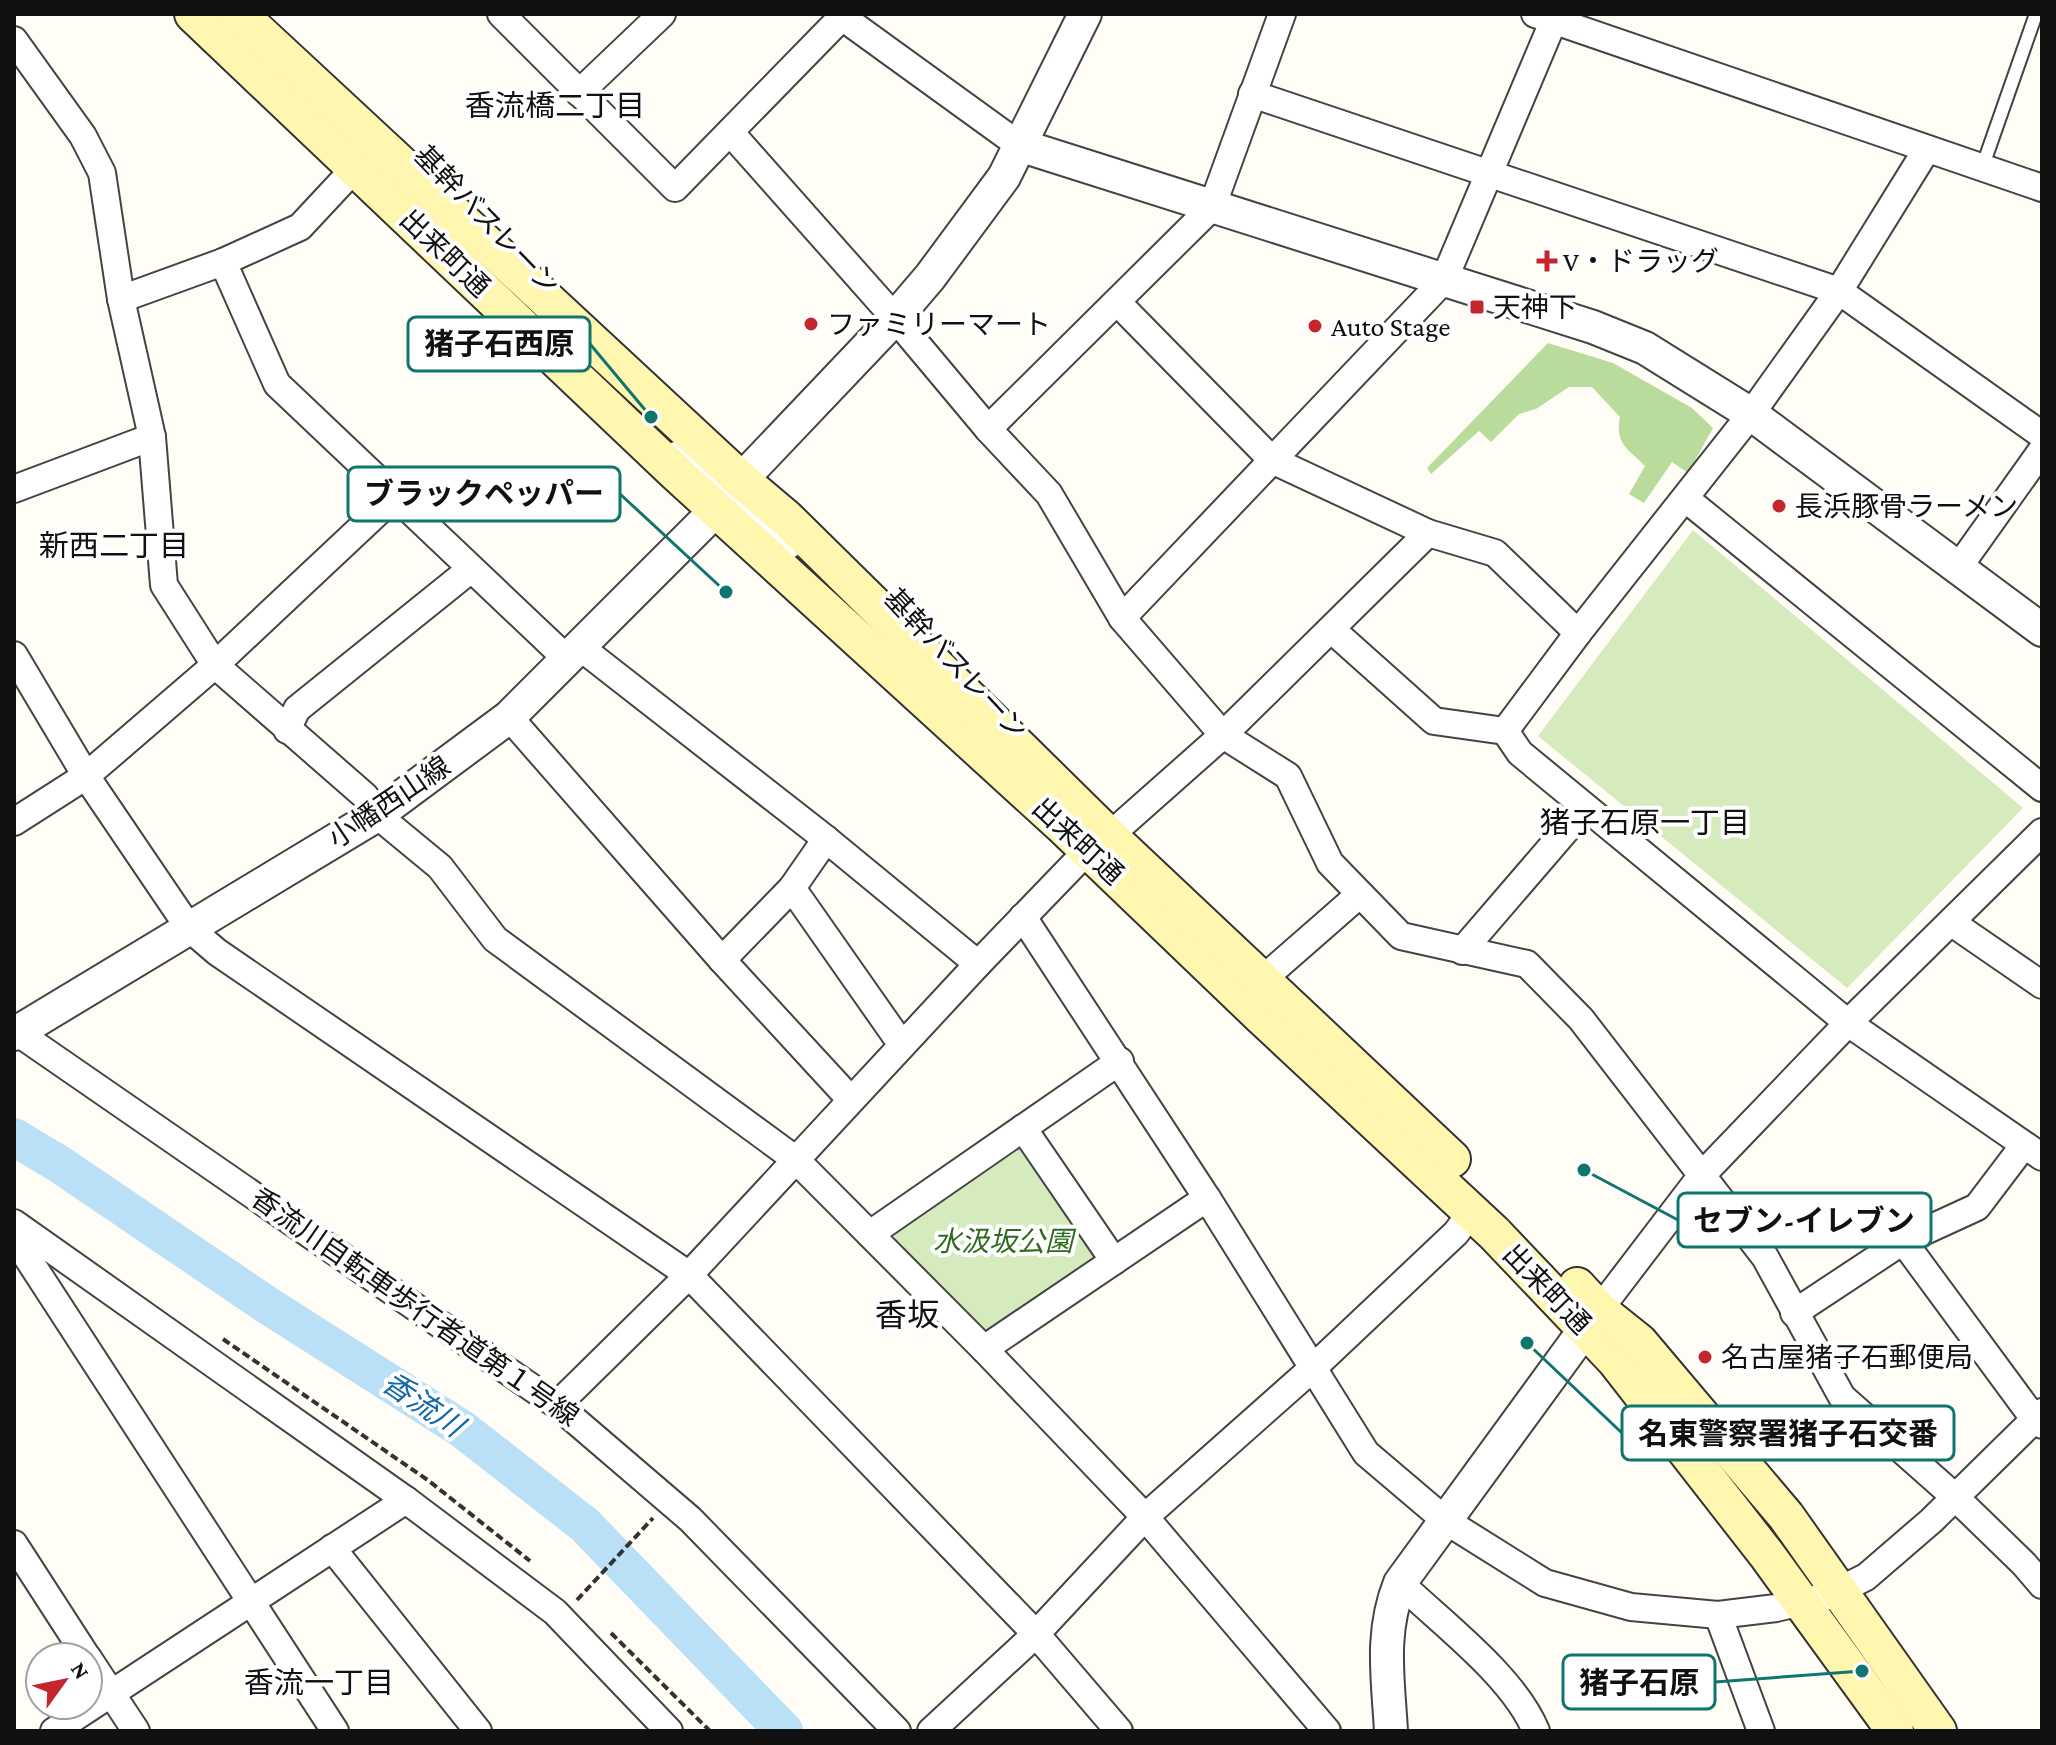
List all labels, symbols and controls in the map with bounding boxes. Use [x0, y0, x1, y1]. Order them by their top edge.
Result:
district label: 香流橋二丁目 [465, 89, 645, 122]
street label: 基幹バスレーン [408, 139, 566, 301]
street label: 出来町通 [394, 203, 496, 303]
place label: V・ドラッグ [1563, 246, 1719, 277]
marker: V・ドラッグ [1538, 252, 1556, 270]
place label: 天神下 [1493, 292, 1577, 323]
marker: 天神下 [1468, 298, 1486, 316]
place label: ファミリーマート [827, 309, 1051, 340]
place label: Auto Stage [1331, 311, 1451, 342]
marker: ファミリーマート [802, 315, 820, 333]
callout: 猪子石西原 [408, 317, 590, 371]
marker: Auto Stage [1306, 317, 1324, 335]
text: 猪子石西原 [424, 327, 574, 360]
callout: ブラックペッパー [348, 467, 620, 521]
text: ブラックペッパー [364, 477, 604, 510]
place label: 長浜豚骨ラーメン [1795, 491, 2018, 522]
marker: 長浜豚骨ラーメン [1770, 497, 1788, 515]
district label: 新西二丁目 [39, 529, 189, 562]
street label: 基幹バスレーン [878, 582, 1034, 746]
street label: 小幡西山線 [322, 750, 456, 854]
street label: 出来町通 [1026, 791, 1130, 891]
district label: 猪子石原一丁目 [1540, 806, 1750, 839]
street label: 香流川自転車歩行者道第１号線 [245, 1181, 585, 1433]
callout: セブン-イレブン [1678, 1193, 1931, 1247]
text: セブン-イレブン [1693, 1204, 1915, 1237]
park label: 水汲坂公園 [933, 1226, 1077, 1257]
street label: 出来町通 [1497, 1238, 1597, 1340]
district label: 香坂 [875, 1297, 939, 1333]
place label: 名古屋猪子石郵便局 [1721, 1342, 1973, 1373]
marker: 名古屋猪子石郵便局 [1696, 1348, 1714, 1366]
water label: 香流川 [376, 1364, 470, 1444]
callout: 名東警察署猪子石交番 [1622, 1406, 1954, 1460]
text: 名東警察署猪子石交番 [1638, 1417, 1938, 1450]
north arrow [24, 1641, 104, 1721]
callout: 猪子石原 [1563, 1655, 1715, 1709]
text: N [66, 1657, 95, 1683]
district label: 香流一丁目 [244, 1666, 394, 1699]
text: 猪子石原 [1579, 1666, 1699, 1699]

